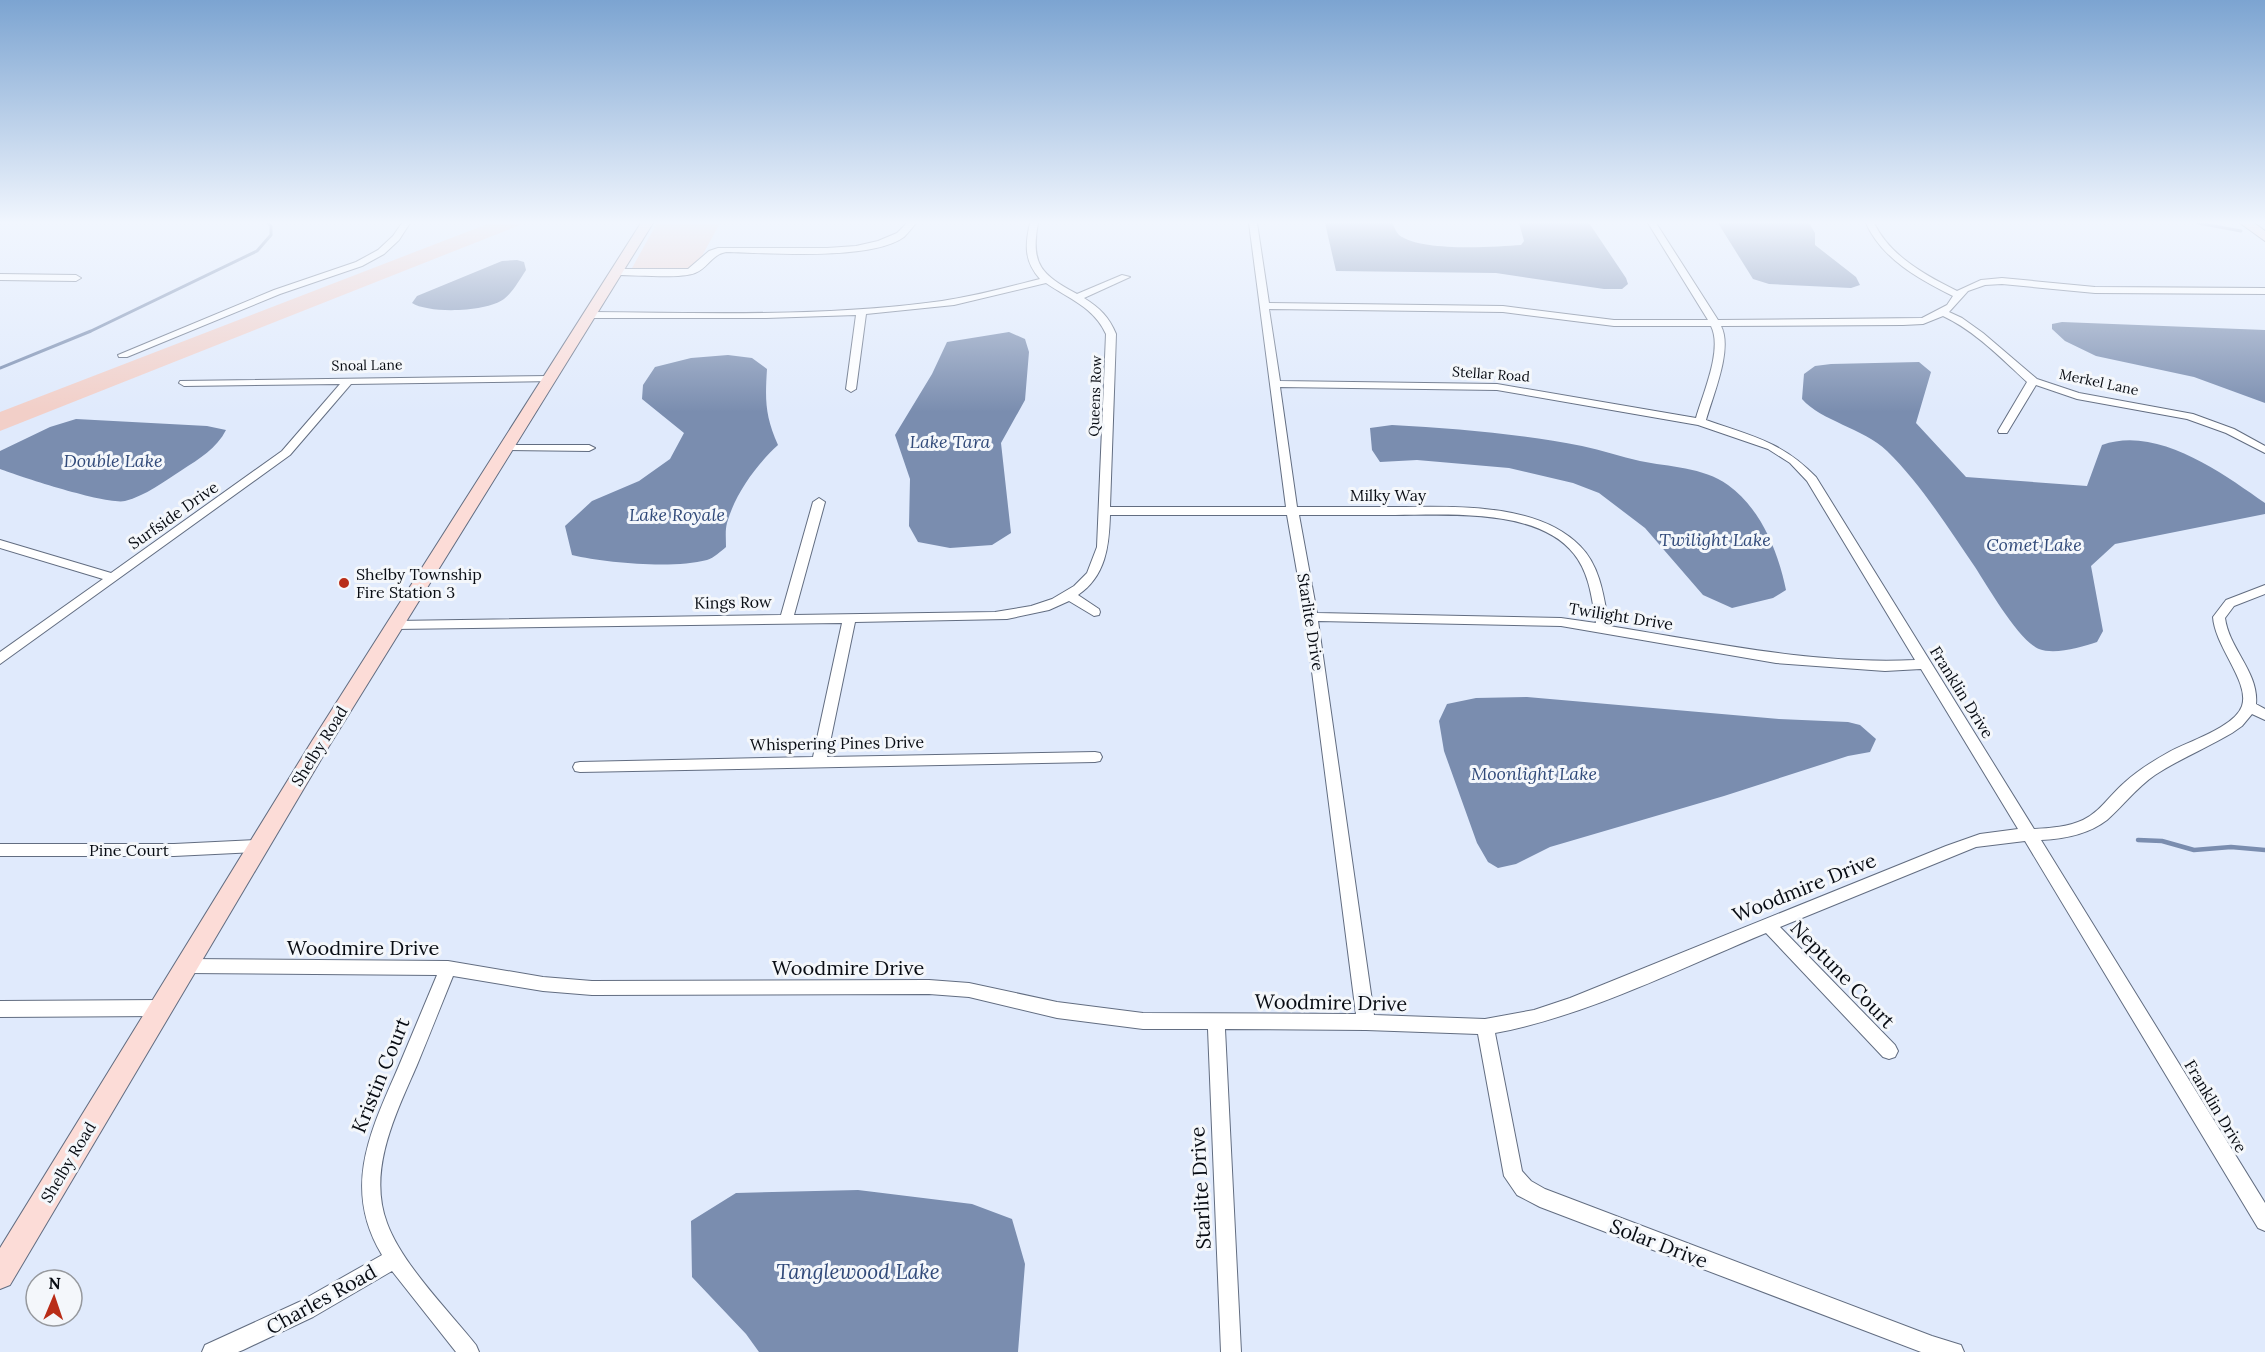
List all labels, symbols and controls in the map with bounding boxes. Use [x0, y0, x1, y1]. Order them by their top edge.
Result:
street label: Queens Row [1085, 354, 1105, 437]
street label: Snoal Lane [331, 355, 403, 375]
street label: Stellar Road [1451, 362, 1531, 386]
street label: Merkel Lane [2058, 365, 2141, 399]
water label: Lake Tara [910, 430, 991, 453]
water label: Double Lake [63, 449, 163, 472]
street label: Surfside Drive [124, 476, 222, 553]
street label: Milky Way [1350, 485, 1427, 505]
water label: Lake Royale [629, 503, 725, 526]
water label: Twilight Lake [1659, 528, 1771, 551]
water label: Comet Lake [1986, 533, 2082, 556]
place label: Shelby Township Fire Station 3 [356, 564, 482, 602]
street label: Starlite Drive [1293, 572, 1329, 673]
marker: Shelby Township Fire Station 3 [337, 576, 351, 590]
street label: Kings Row [694, 591, 772, 613]
street label: Twilight Drive [1567, 598, 1675, 634]
street label: Franklin Drive [1926, 642, 1998, 742]
street label: Shelby Road [287, 702, 352, 790]
street label: Whispering Pines Drive [750, 731, 925, 755]
water label: Moonlight Lake [1471, 762, 1597, 785]
street label: Pine Court [89, 840, 170, 860]
street label: Woodmire Drive [1729, 847, 1880, 927]
street label: Neptune Court [1785, 915, 1901, 1033]
street label: Woodmire Drive [287, 935, 439, 960]
street label: Woodmire Drive [772, 955, 924, 980]
street label: Woodmire Drive [1254, 988, 1408, 1016]
street label: Kristin Court [346, 1013, 415, 1136]
street label: Franklin Drive [2180, 1056, 2252, 1156]
street label: Shelby Road [36, 1118, 100, 1206]
street label: Starlite Drive [1184, 1126, 1216, 1250]
street label: Solar Drive [1607, 1213, 1712, 1273]
street label: Charles Road [262, 1258, 380, 1340]
water label: Tanglewood Lake [776, 1258, 940, 1285]
north arrow [24, 1268, 84, 1328]
text: N [48, 1273, 61, 1293]

